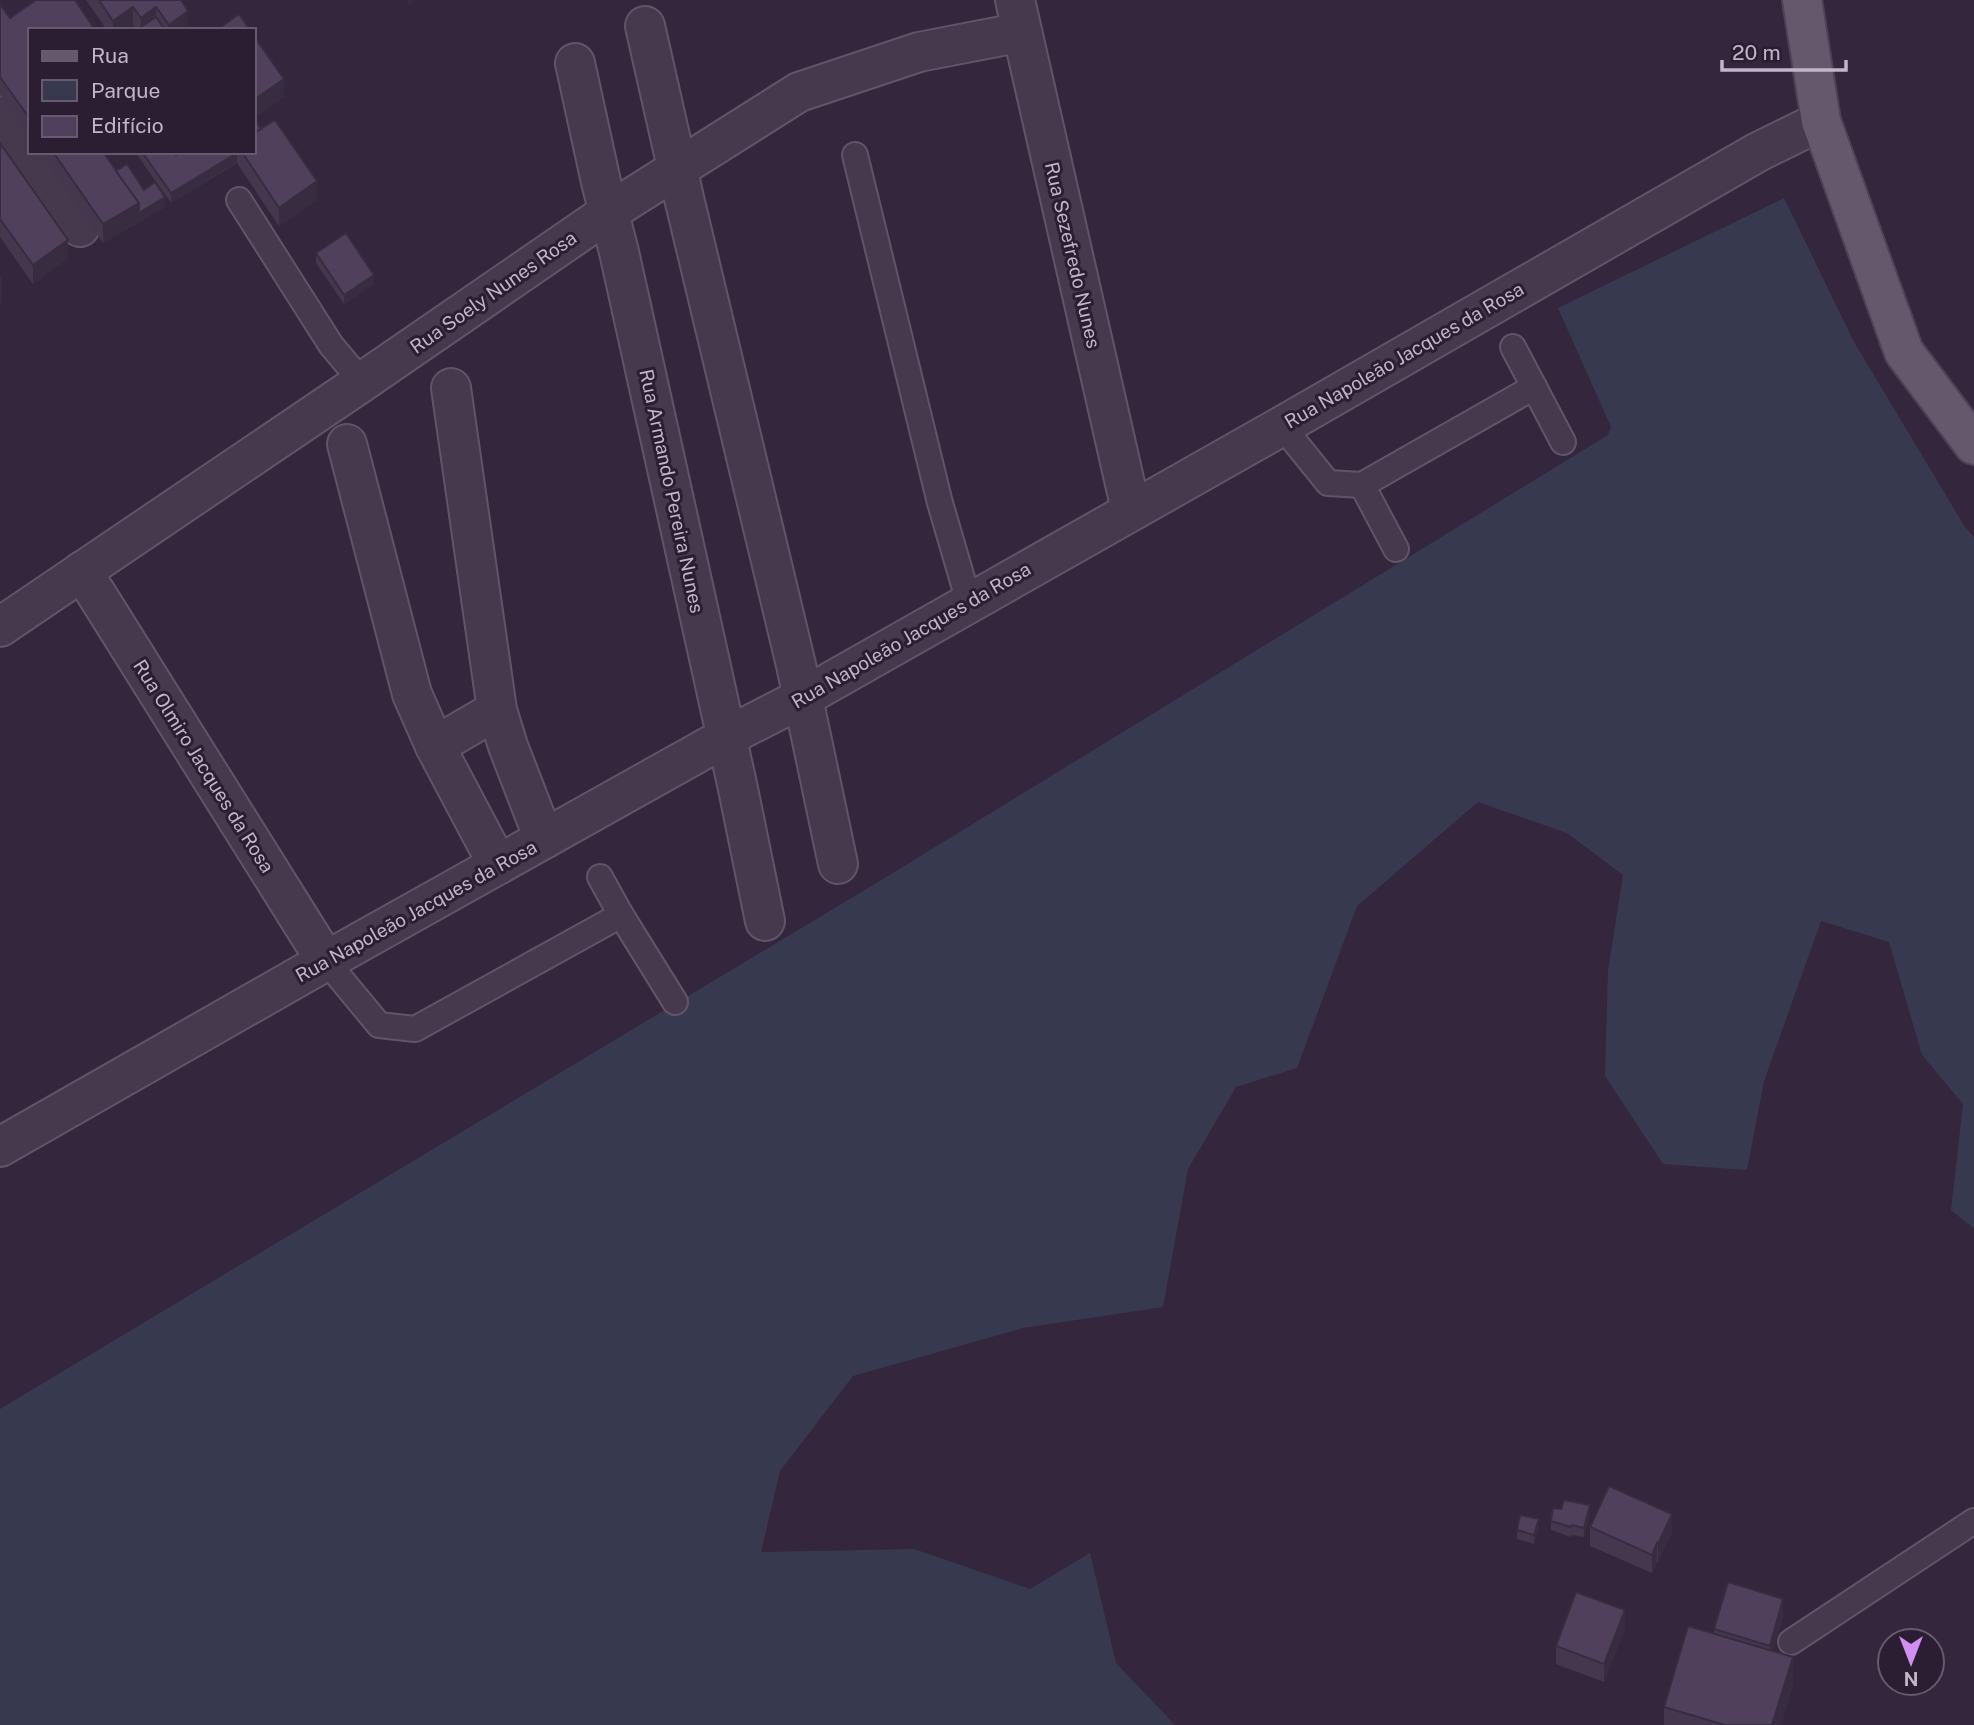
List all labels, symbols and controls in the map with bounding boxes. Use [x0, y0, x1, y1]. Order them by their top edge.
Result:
legend [28, 28, 256, 154]
scale bar [1722, 28, 1846, 72]
text: 20 m [1732, 40, 1781, 65]
text: Rua [91, 43, 129, 68]
text: Parque [91, 78, 160, 103]
text: Edifício [91, 113, 164, 138]
street label: Rua Sezefredo Nunes [1041, 160, 1105, 350]
street label: Rua Soely Nunes Rosa [406, 226, 580, 358]
street label: Rua Napoleão Jacques da Rosa [1281, 277, 1527, 433]
street label: Rua Armando Pereira Nunes [635, 367, 709, 615]
street label: Rua Napoleão Jacques da Rosa [788, 557, 1034, 713]
street label: Rua Olmiro Jacques da Rosa [129, 655, 279, 877]
street label: Rua Napoleão Jacques da Rosa [292, 835, 540, 987]
north arrow [1876, 1627, 1946, 1697]
text: N [1904, 1668, 1918, 1690]

